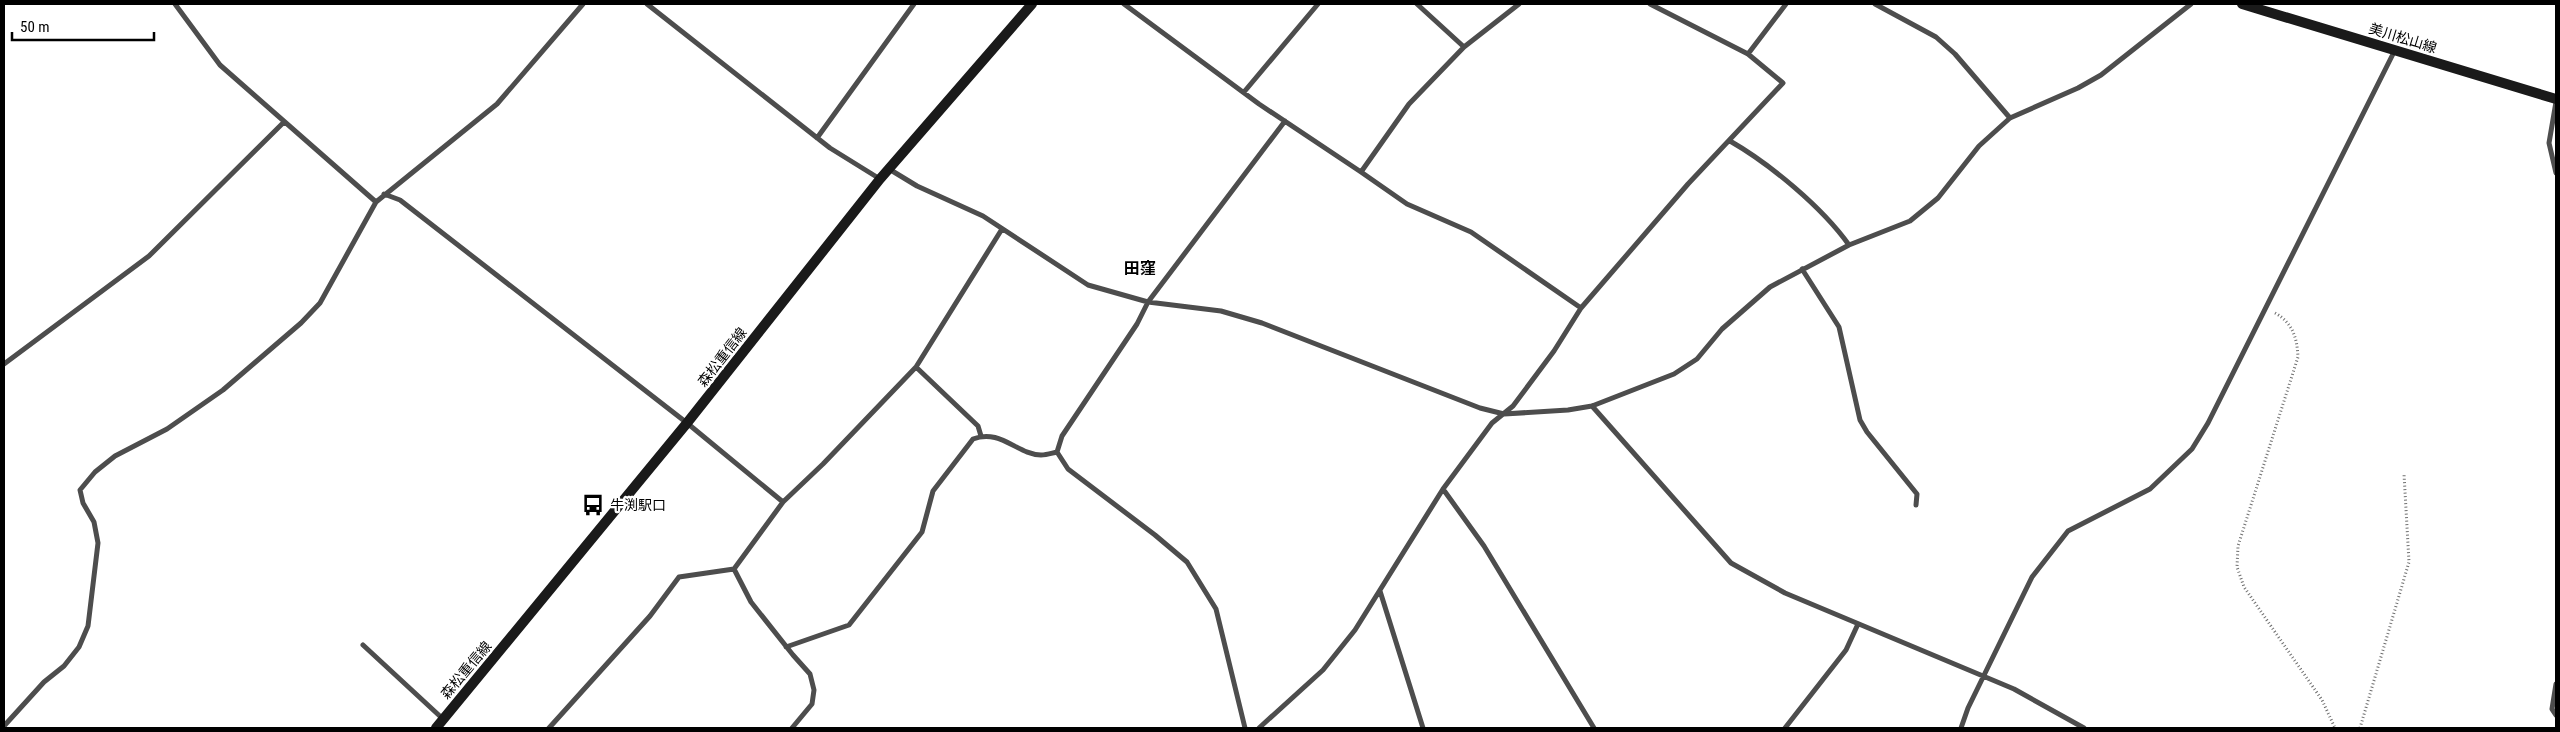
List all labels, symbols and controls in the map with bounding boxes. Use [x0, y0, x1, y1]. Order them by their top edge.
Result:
scale bar [12, 10, 155, 42]
text: 50 m [20, 18, 50, 36]
street label: 美川松山線 [2367, 20, 2439, 56]
district label: 田窪 [1124, 259, 1156, 278]
street label: 森松重信線 [694, 324, 750, 390]
bus stop icon: 牛渕駅口 [580, 492, 606, 518]
place label: 牛渕駅口 [610, 497, 666, 513]
street label: 森松重信線 [437, 638, 495, 702]

